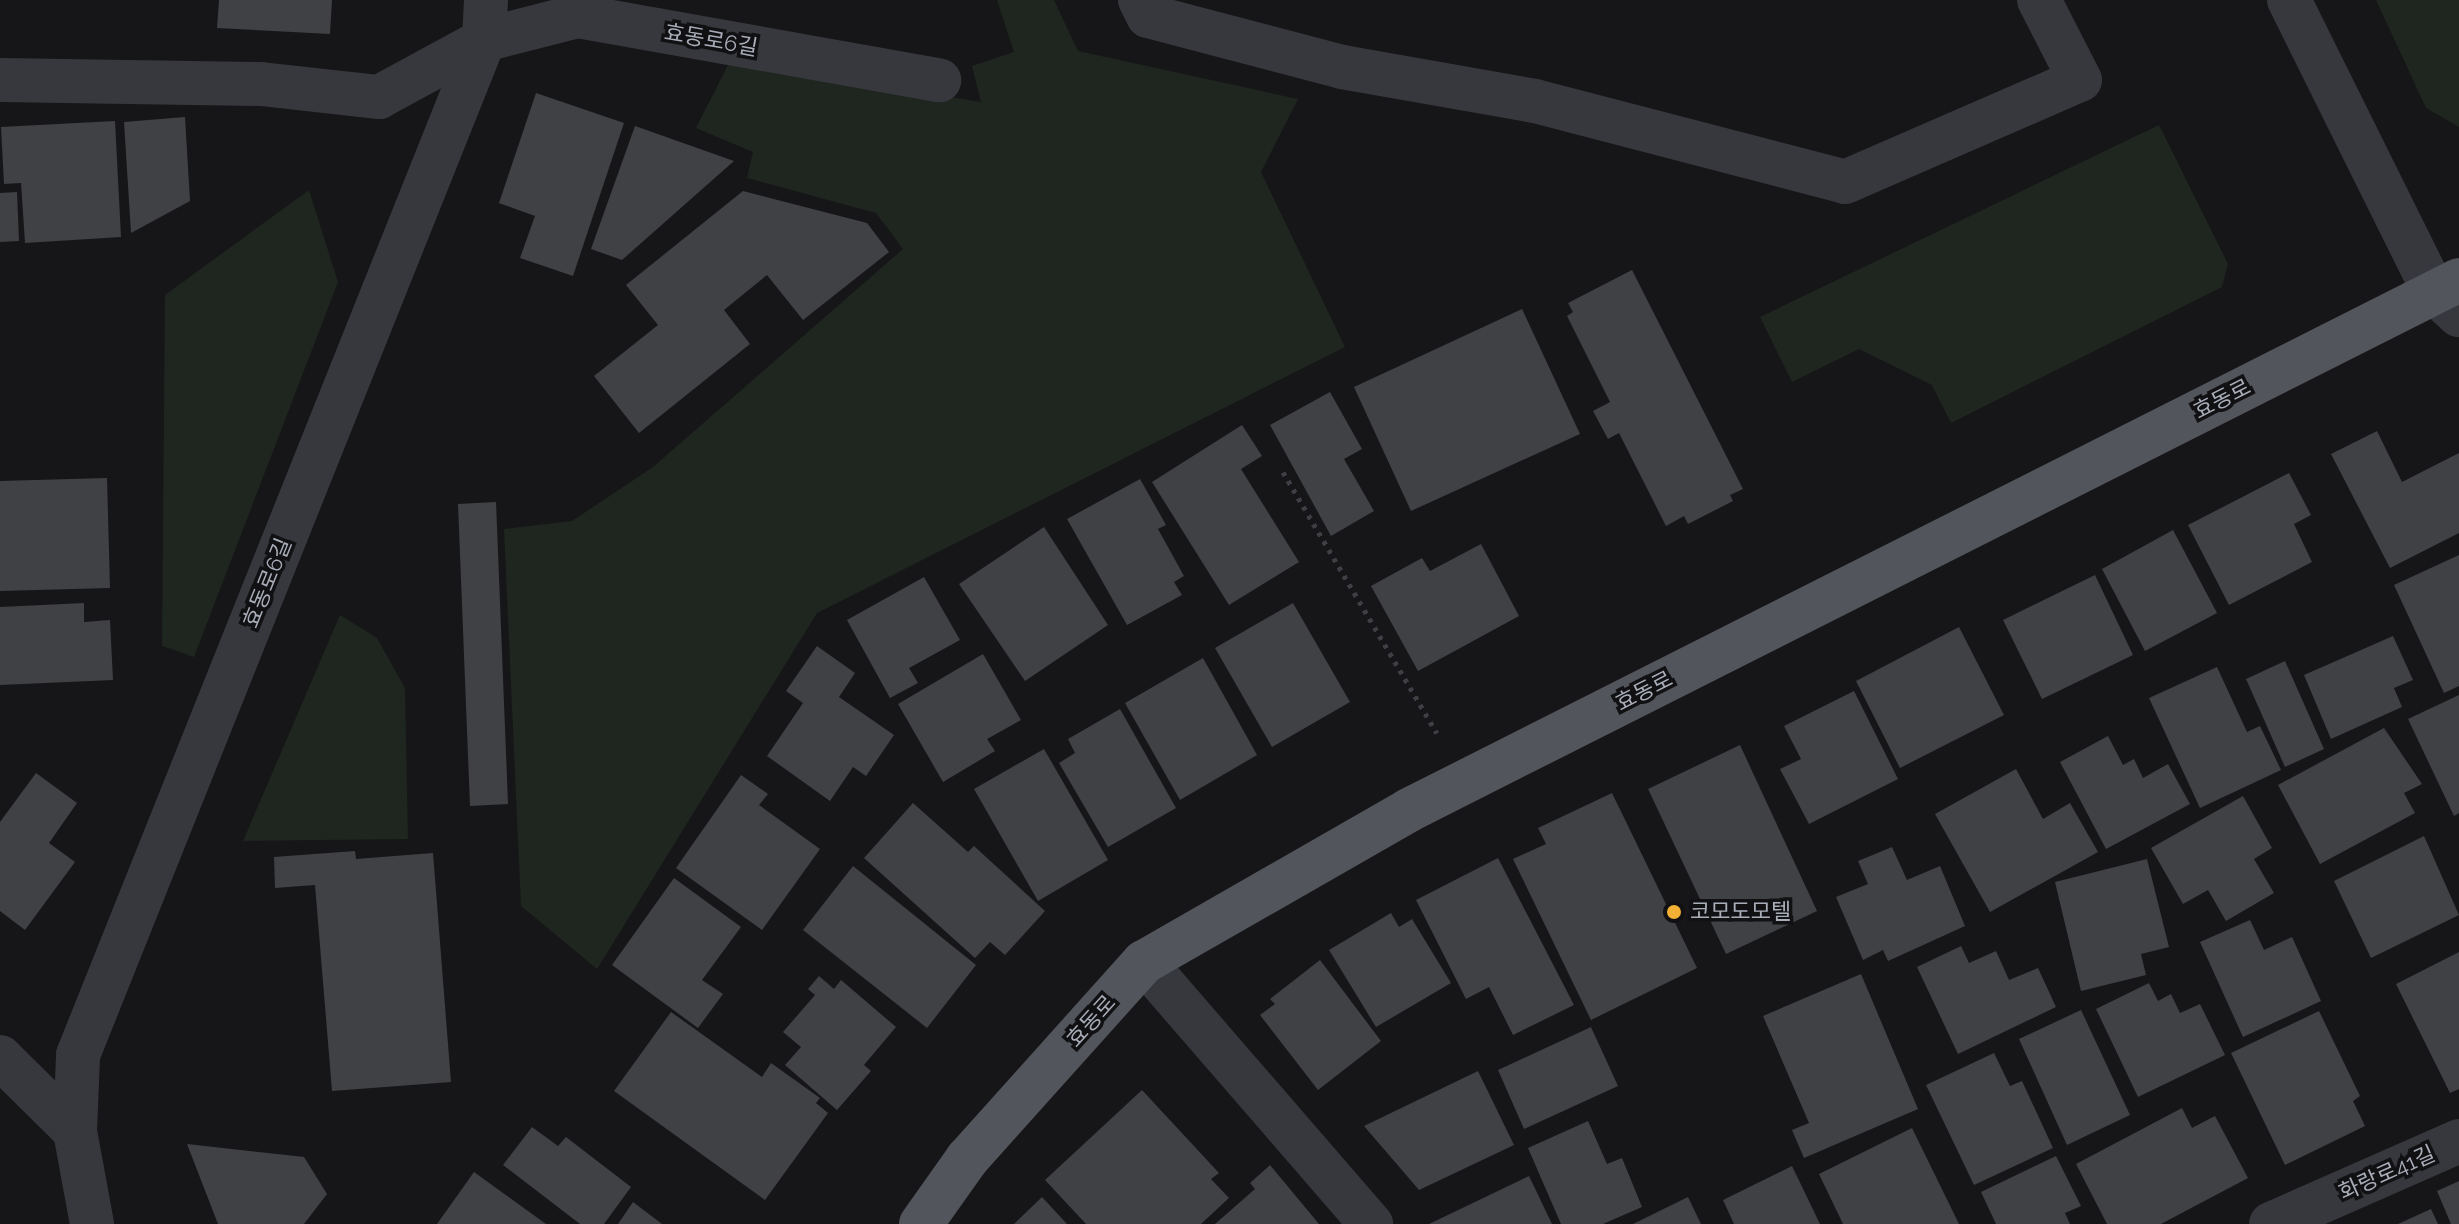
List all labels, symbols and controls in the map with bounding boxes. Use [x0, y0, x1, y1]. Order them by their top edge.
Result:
street label: 효동로6길 [662, 19, 760, 61]
street label: 효동로 [2189, 373, 2255, 425]
street label: 효동로6길 [237, 534, 297, 632]
street label: 효동로 [1611, 665, 1677, 717]
place label: 코모도모텔 [1690, 899, 1791, 925]
marker: 코모도모텔 [1665, 903, 1683, 921]
street label: 효동로 [1061, 990, 1121, 1052]
street label: 화랑로41길 [2335, 1140, 2439, 1206]

